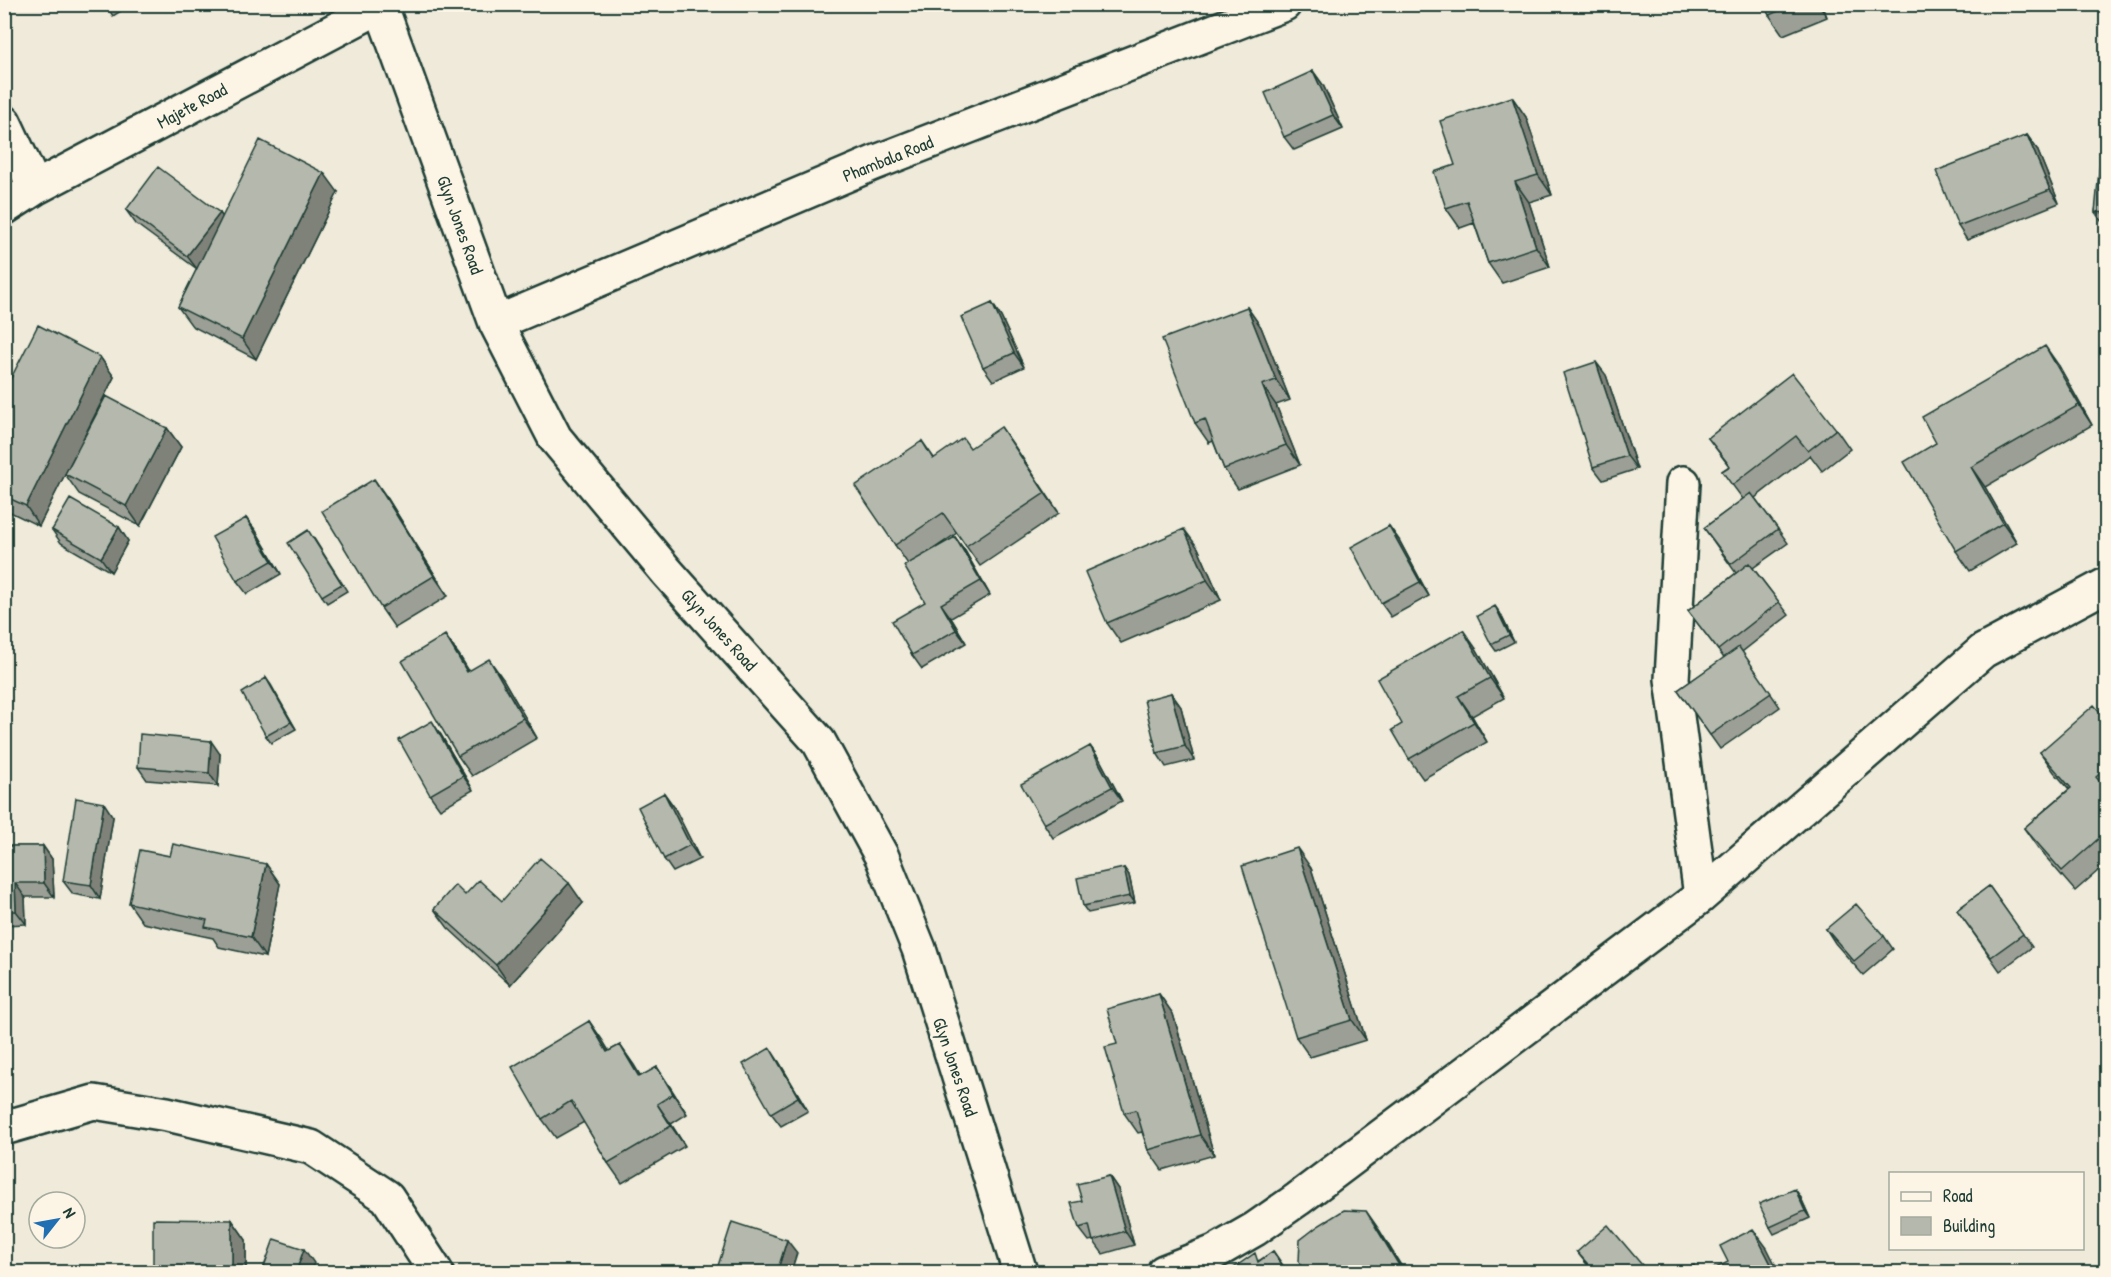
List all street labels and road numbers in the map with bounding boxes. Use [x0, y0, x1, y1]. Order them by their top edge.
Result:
street label: Majete Road [152, 77, 231, 134]
street label: Phambala Road [839, 129, 937, 188]
street label: Glyn Jones Road [431, 172, 490, 278]
street label: Glyn Jones Road [676, 583, 763, 676]
street label: Glyn Jones Road [927, 1014, 984, 1120]

